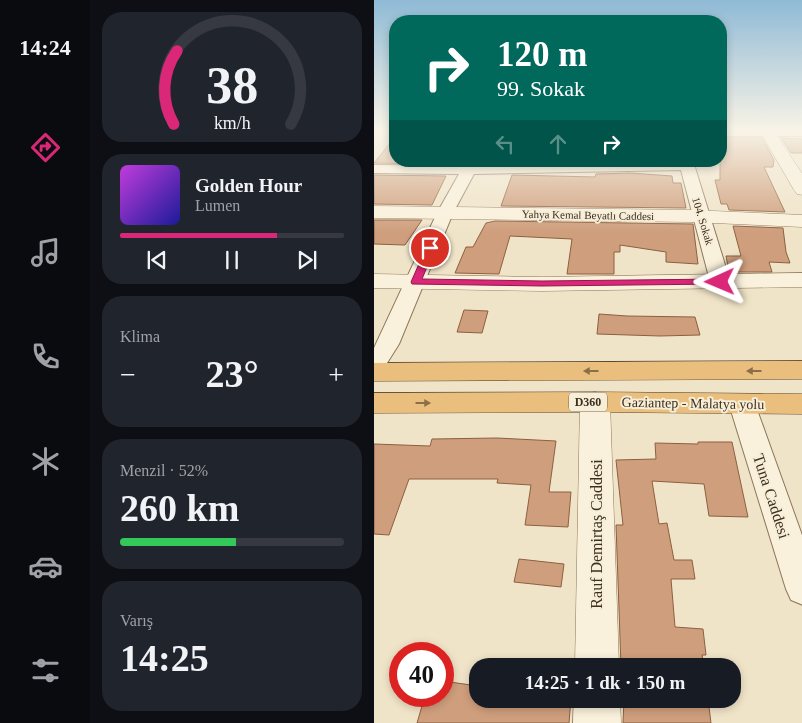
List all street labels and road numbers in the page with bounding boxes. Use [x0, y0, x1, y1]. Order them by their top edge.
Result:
street label: 104. Sokak [690, 196, 716, 247]
street label: Yahya Kemal Beyatlı Caddesi [522, 208, 654, 222]
road number: D360 [569, 392, 607, 412]
street label: Gaziantep - Malatya yolu [622, 395, 764, 412]
street label: Tuna Caddesi [750, 452, 793, 541]
street label: Rauf Demirtaş Caddesi [588, 459, 606, 609]

